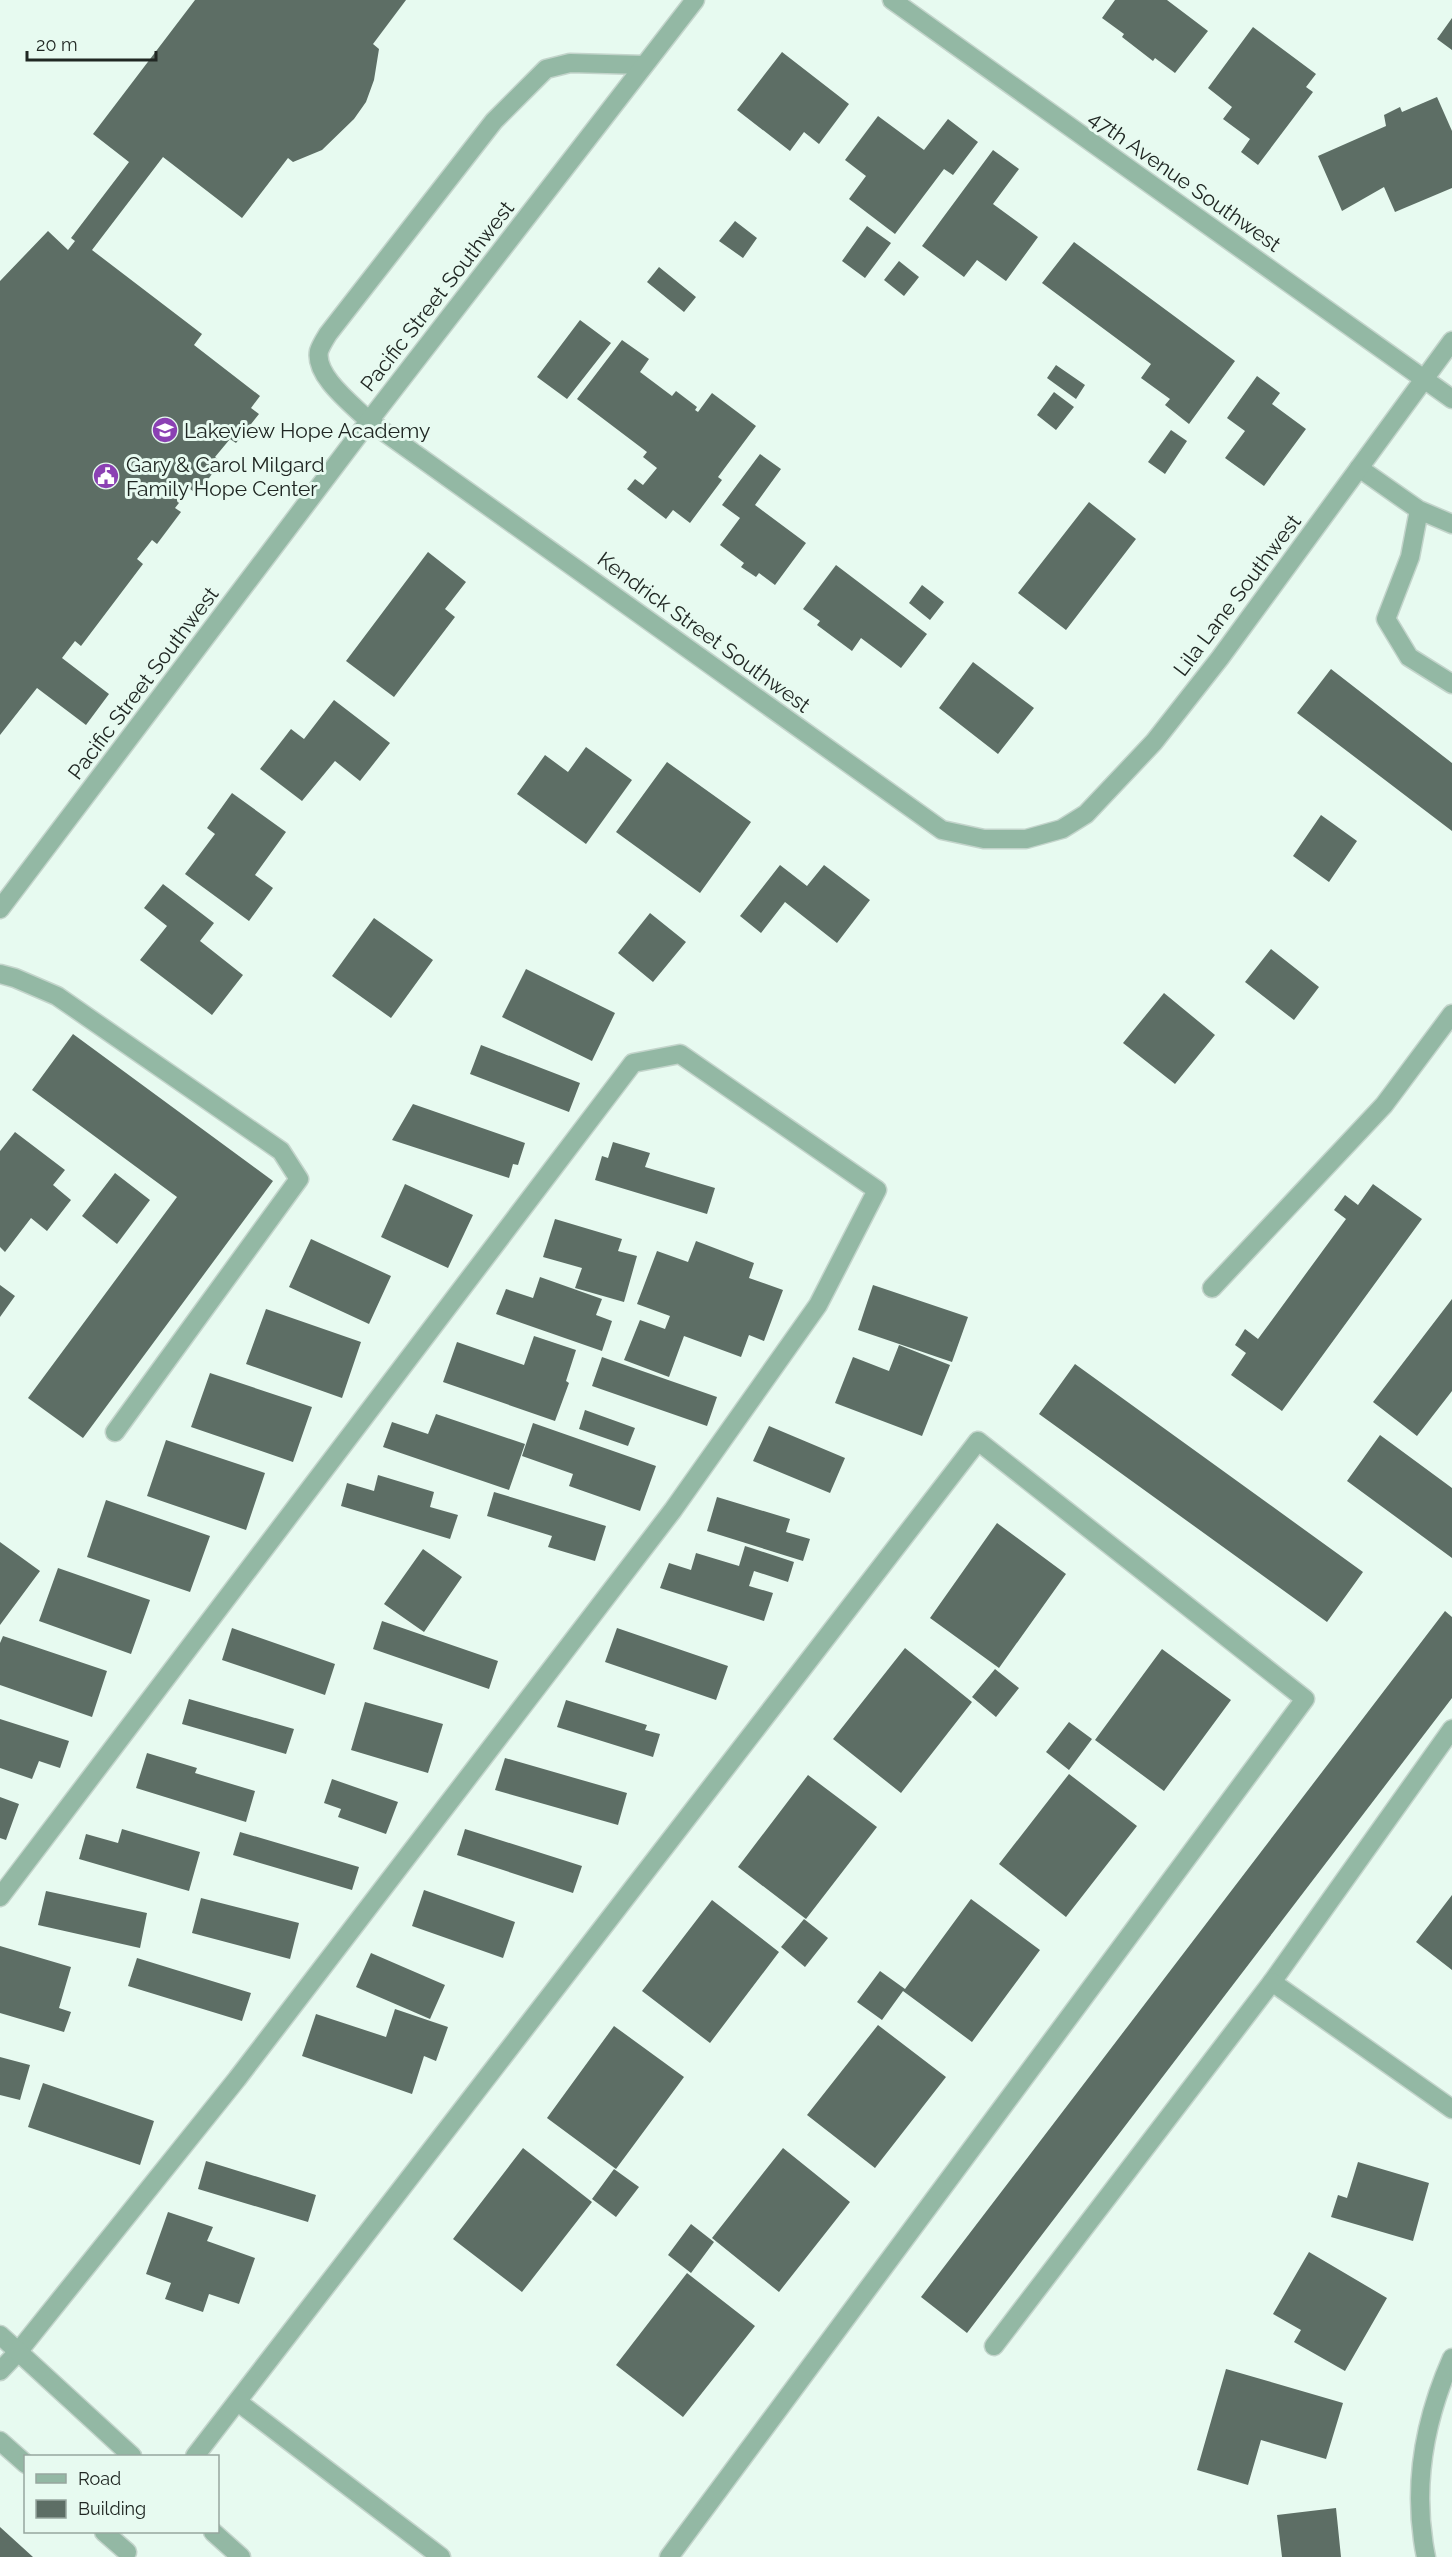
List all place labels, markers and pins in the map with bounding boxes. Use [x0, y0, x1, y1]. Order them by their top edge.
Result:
school or university icon: Lakeview Hope Academy [150, 415, 180, 445]
place label: Lakeview Hope Academy [184, 418, 430, 443]
place label: Gary & Carol Milgard Family Hope Center [126, 452, 324, 501]
public building icon: Gary & Carol Milgard Family Hope Center [91, 461, 121, 491]

